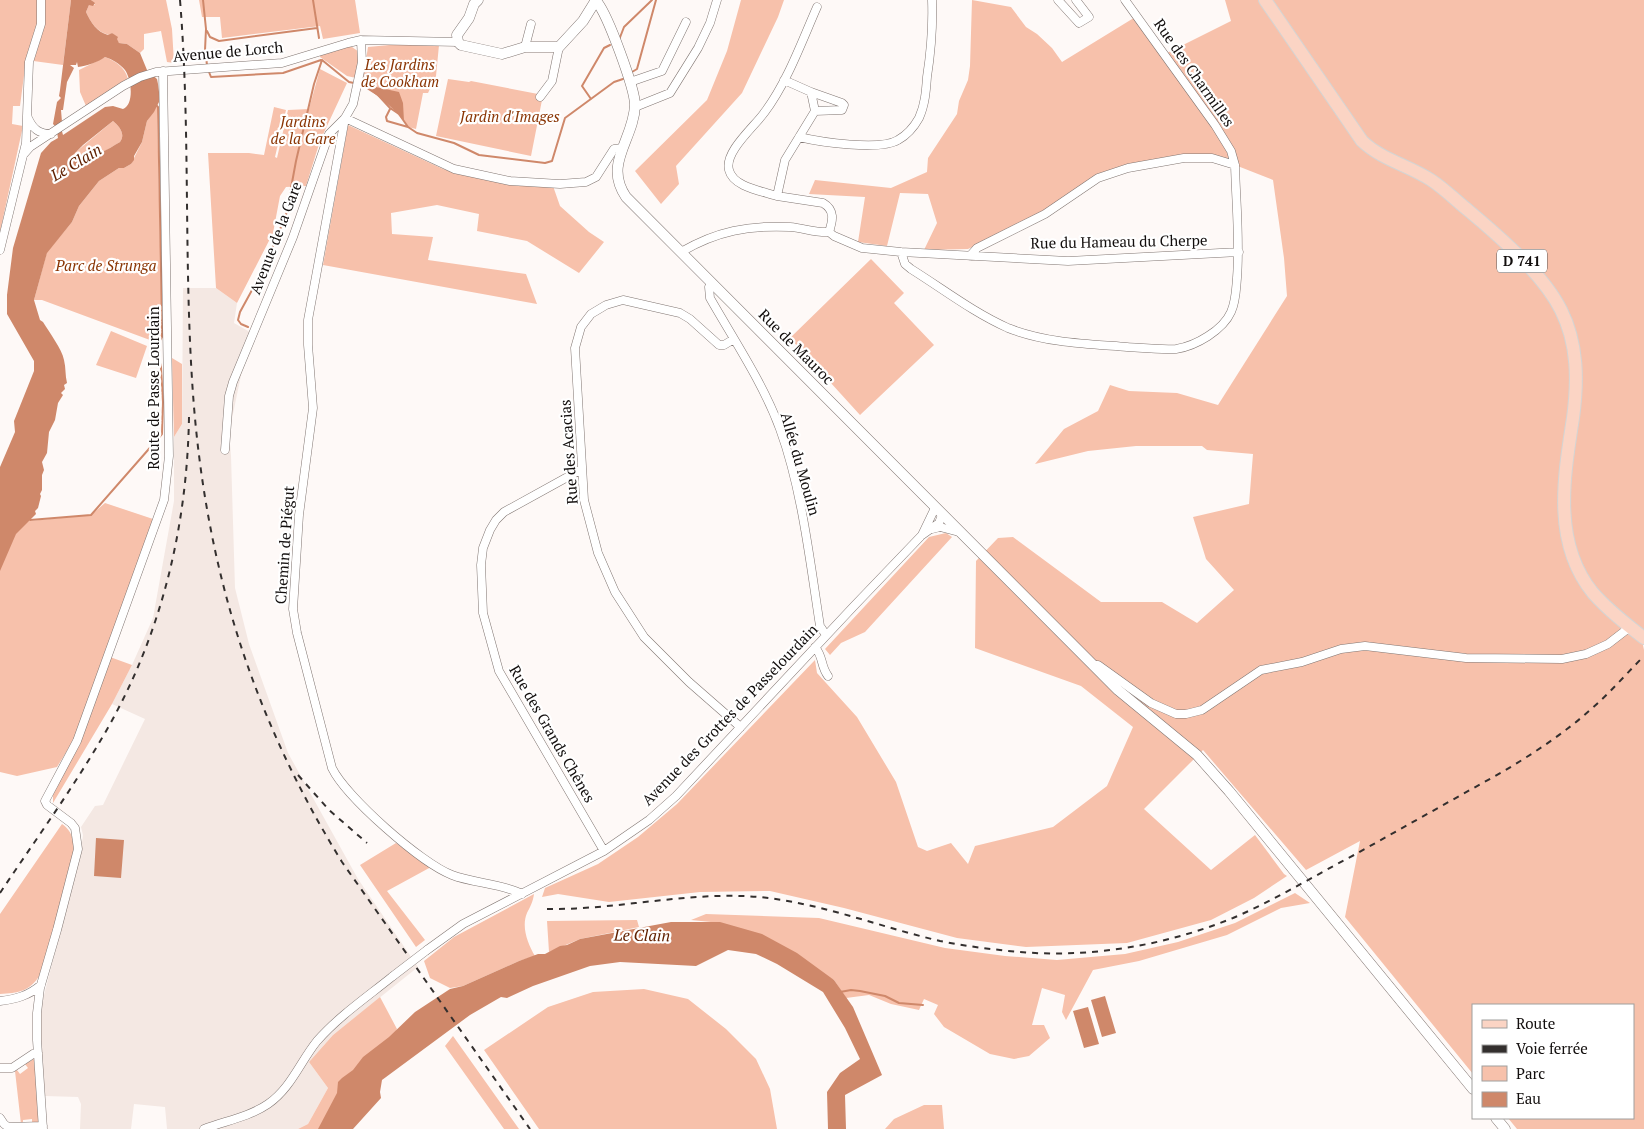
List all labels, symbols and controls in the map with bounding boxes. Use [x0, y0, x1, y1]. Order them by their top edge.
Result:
street label: Rue des Charmilles [1150, 14, 1240, 130]
street label: Avenue de Lorch [172, 36, 284, 66]
park label: Les Jardins de Cookham [361, 54, 439, 91]
park label: Jardin d'Images [459, 106, 560, 126]
park label: Jardins de la Gare [270, 111, 336, 148]
water label: Le Clain [45, 138, 106, 186]
street label: Avenue de la Gare [244, 178, 306, 297]
street label: Rue du Hameau du Cherpe [1030, 229, 1208, 253]
road number: D 741 [1497, 250, 1547, 272]
park label: Parc de Strunga [54, 255, 157, 275]
street label: Rue de Mauroc [755, 304, 839, 388]
street label: Route de Passe Lourdain [143, 306, 163, 470]
street label: Rue des Acacias [554, 399, 582, 505]
street label: Allée du Moulin [777, 410, 825, 518]
street label: Chemin de Piégut [270, 485, 298, 605]
street label: Avenue des Grottes de Passelourdain [637, 619, 822, 809]
street label: Rue des Grands Chênes [505, 661, 600, 806]
water label: Le Clain [613, 923, 670, 946]
legend [1472, 1004, 1634, 1119]
text: Route [1516, 1013, 1555, 1033]
text: Voie ferrée [1516, 1038, 1588, 1058]
text: Parc [1516, 1063, 1545, 1083]
text: Eau [1516, 1088, 1541, 1108]

